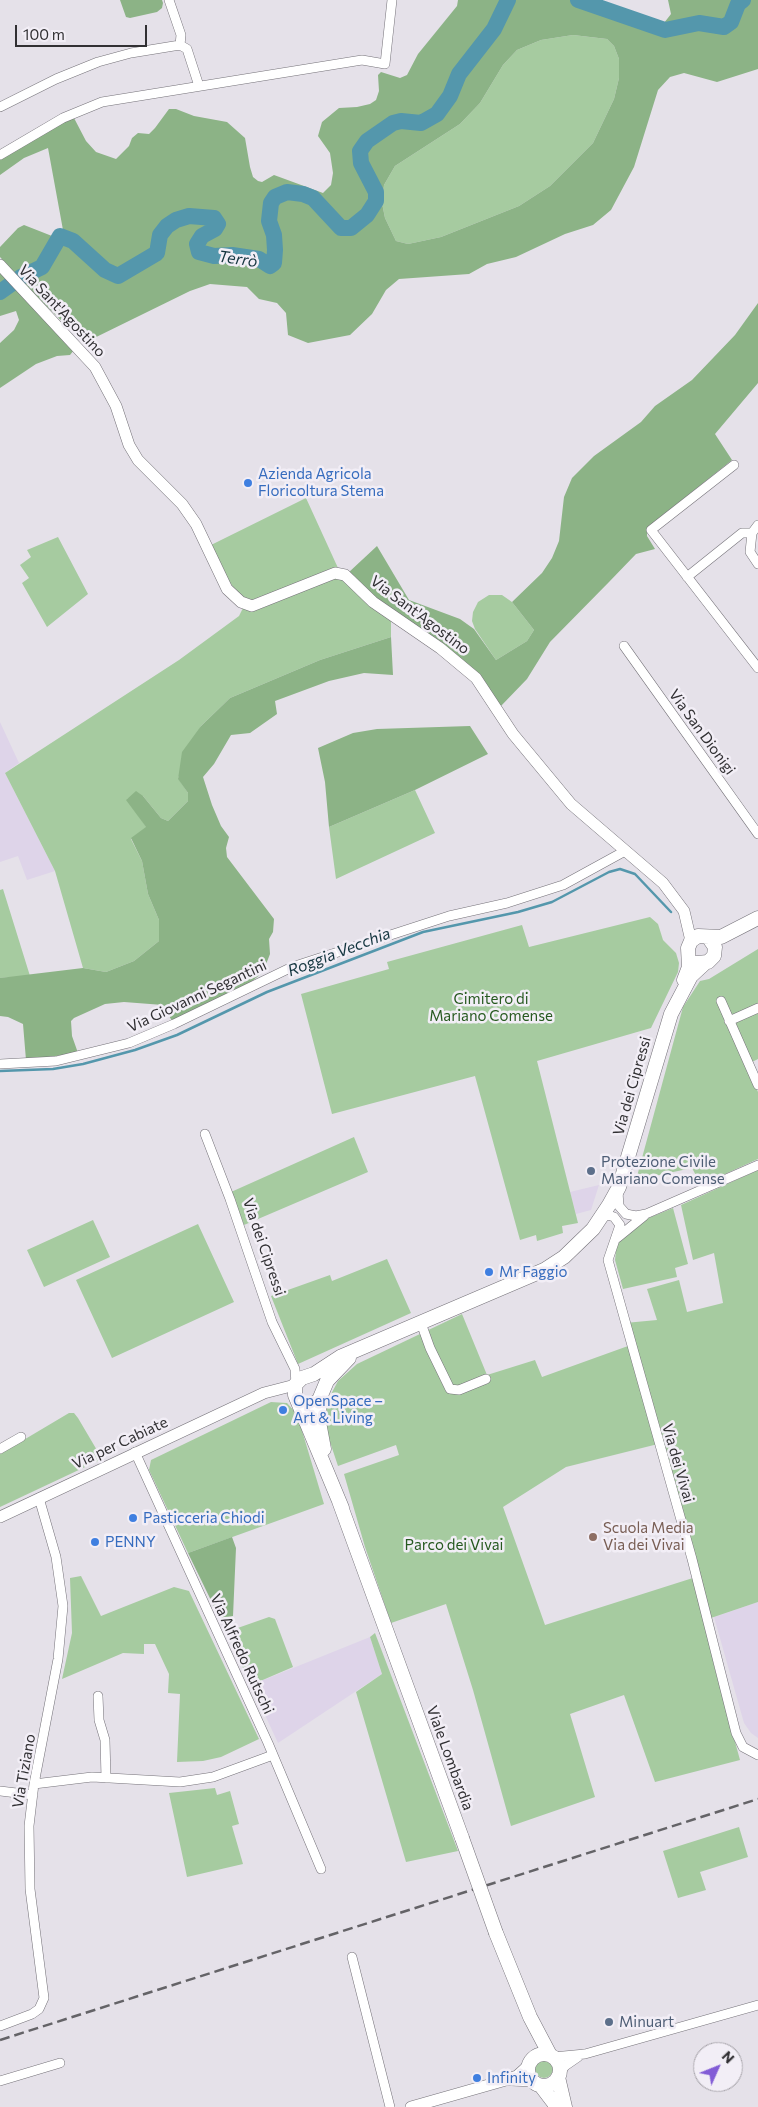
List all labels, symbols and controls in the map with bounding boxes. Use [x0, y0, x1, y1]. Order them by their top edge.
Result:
scale bar [18, 15, 150, 47]
text: 100 m [23, 25, 65, 43]
water label: Terrò [217, 247, 259, 271]
street label: Via Sant'Agostino [15, 261, 109, 361]
place label: Azienda Agricola Floricoltura Stema [258, 465, 384, 500]
marker: Azienda Agricola Floricoltura Stema [242, 477, 254, 489]
street label: Via Sant'Agostino [367, 572, 473, 658]
street label: Via San Dionigi [665, 686, 739, 778]
water label: Roggia Vecchia [285, 924, 393, 980]
street label: Via Giovanni Segantini [125, 956, 269, 1036]
park label: Cimitero di Mariano Comense [429, 990, 553, 1025]
street label: Via dei Cipressi [609, 1034, 655, 1138]
place label: Protezione Civile Mariano Comense [601, 1153, 725, 1188]
marker: Protezione Civile Mariano Comense [585, 1165, 597, 1177]
street label: Via dei Cipressi [239, 1196, 289, 1298]
place label: Mr Faggio [499, 1263, 567, 1281]
marker: Mr Faggio [483, 1266, 495, 1278]
place label: OpenSpace – Art & Living [293, 1392, 383, 1427]
marker: OpenSpace – Art & Living [277, 1404, 289, 1416]
street label: Via per Cabiate [69, 1413, 171, 1473]
street label: Via dei Vivai [658, 1421, 698, 1505]
place label: Pasticceria Chiodi [143, 1509, 265, 1527]
marker: Pasticceria Chiodi [127, 1512, 139, 1524]
place label: Scuola Media Via dei Vivai [603, 1519, 694, 1554]
marker: Scuola Media Via dei Vivai [587, 1531, 599, 1543]
place label: PENNY [105, 1533, 156, 1551]
marker: PENNY [89, 1536, 101, 1548]
park label: Parco dei Vivai [405, 1536, 503, 1554]
street label: Via Alfredo Rutschi [206, 1591, 278, 1717]
street label: Viale Lombardia [423, 1703, 477, 1813]
street label: Via Tiziano [9, 1732, 39, 1810]
place label: Minuart [619, 2013, 674, 2031]
marker: Minuart [603, 2016, 615, 2028]
north arrow [693, 2042, 743, 2092]
text: N [719, 2047, 738, 2067]
place label: Infinity [487, 2069, 536, 2087]
marker: Infinity [471, 2072, 483, 2084]

